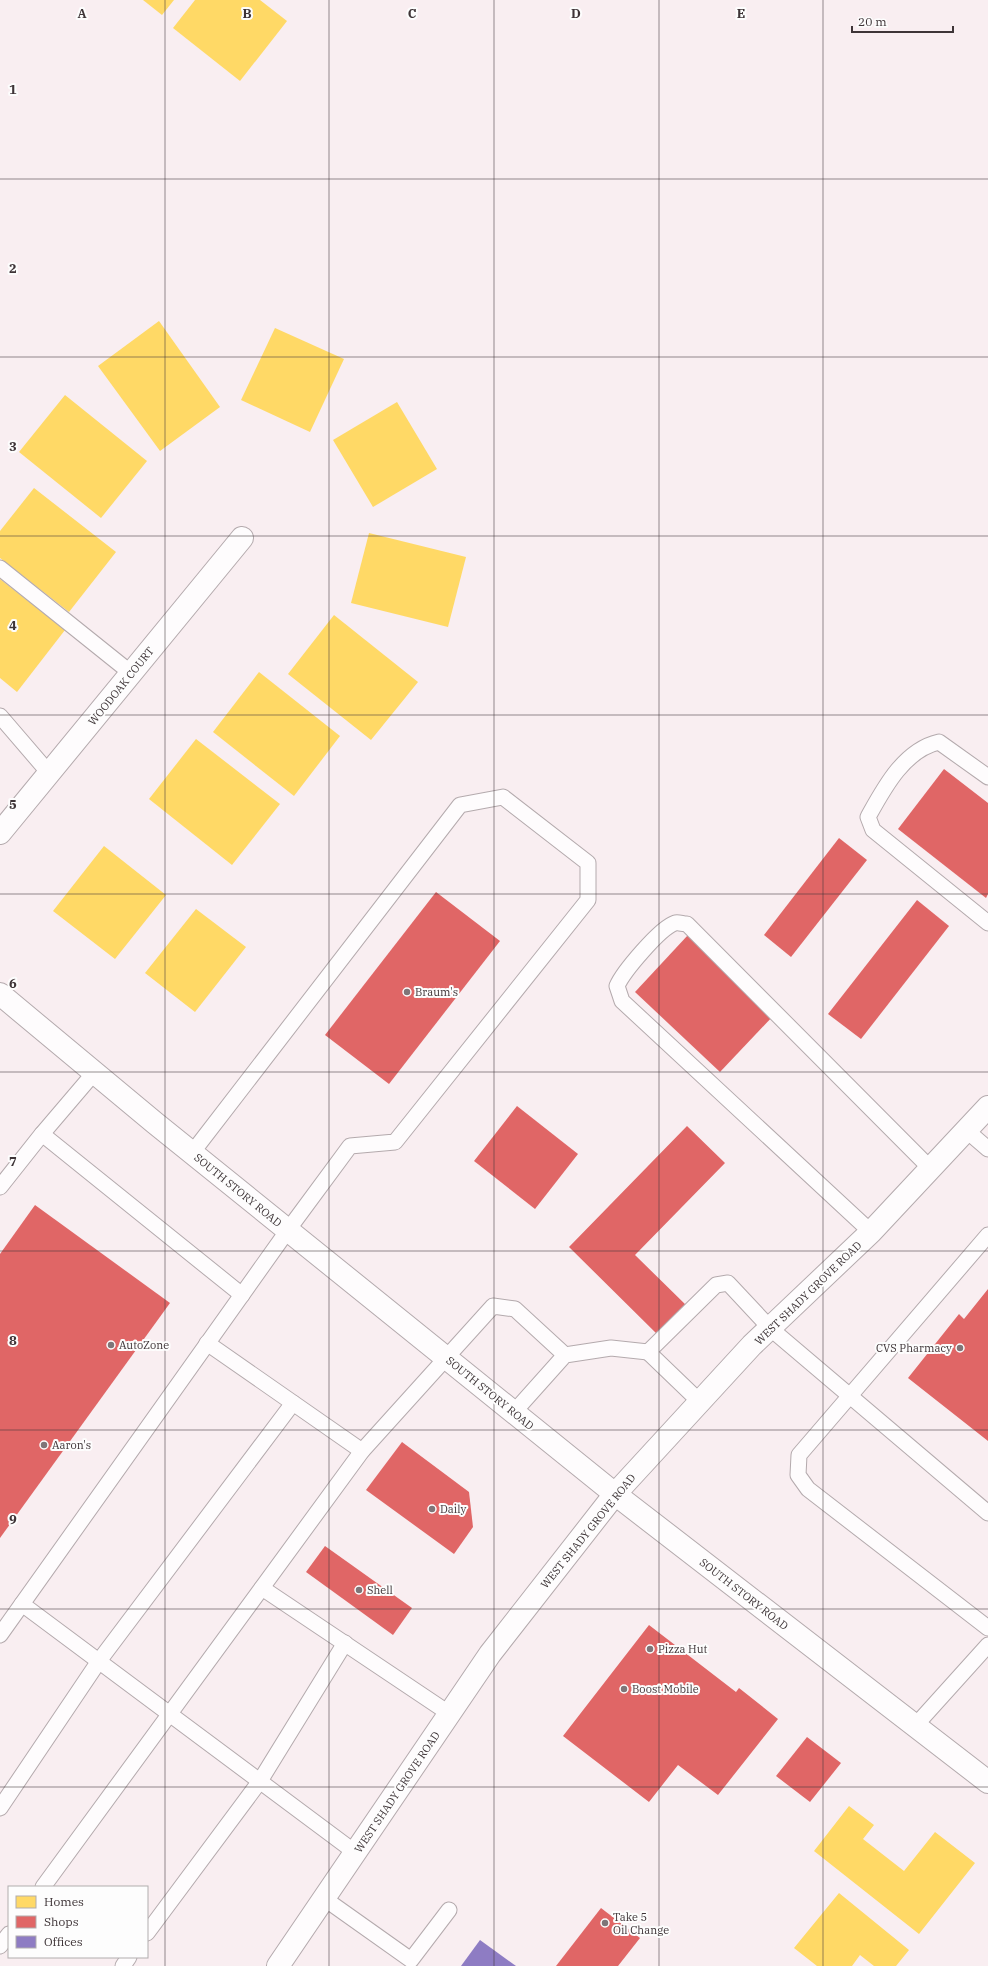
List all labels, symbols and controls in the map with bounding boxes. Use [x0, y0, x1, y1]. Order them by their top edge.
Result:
text: A [77, 5, 87, 22]
text: B [242, 5, 252, 22]
text: C [408, 5, 417, 22]
text: D [571, 5, 581, 22]
text: E [737, 5, 745, 22]
scale bar [852, 8, 953, 34]
text: 20 m [858, 14, 887, 29]
text: 1 [9, 81, 17, 98]
text: 2 [9, 260, 17, 277]
text: 3 [9, 438, 17, 455]
text: 4 [9, 617, 17, 634]
street label: WOODOAK COURT [85, 644, 157, 728]
text: 5 [9, 796, 17, 813]
text: 6 [9, 975, 17, 992]
place label: Braum's [415, 985, 458, 999]
marker: Braum's [402, 987, 412, 997]
street label: SOUTH STORY ROAD [191, 1150, 285, 1230]
text: 7 [9, 1153, 17, 1170]
street label: WEST SHADY GROVE ROAD [752, 1238, 865, 1348]
text: 8 [9, 1332, 17, 1349]
place label: AutoZone [119, 1338, 169, 1352]
marker: AutoZone [106, 1340, 116, 1350]
place label: CVS Pharmacy [876, 1341, 952, 1355]
marker: CVS Pharmacy [955, 1343, 965, 1353]
street label: SOUTH STORY ROAD [443, 1353, 537, 1433]
place label: Aaron's [52, 1438, 91, 1452]
marker: Aaron's [39, 1440, 49, 1450]
street label: WEST SHADY GROVE ROAD [537, 1471, 639, 1591]
place label: Daily [440, 1502, 467, 1516]
marker: Daily [427, 1504, 437, 1514]
text: 9 [9, 1511, 17, 1528]
street label: SOUTH STORY ROAD [697, 1555, 791, 1633]
place label: Shell [367, 1583, 393, 1597]
marker: Shell [354, 1585, 364, 1595]
place label: Pizza Hut [658, 1642, 708, 1656]
marker: Pizza Hut [645, 1644, 655, 1654]
place label: Boost Mobile [632, 1682, 699, 1696]
marker: Boost Mobile [619, 1684, 629, 1694]
street label: WEST SHADY GROVE ROAD [351, 1728, 443, 1855]
legend [8, 1886, 148, 1958]
text: Homes [44, 1894, 84, 1909]
place label: Take 5 Oil Change [613, 1910, 669, 1937]
text: Shops [44, 1914, 79, 1929]
marker: Take 5 Oil Change [600, 1918, 610, 1928]
text: Offices [44, 1934, 83, 1949]

